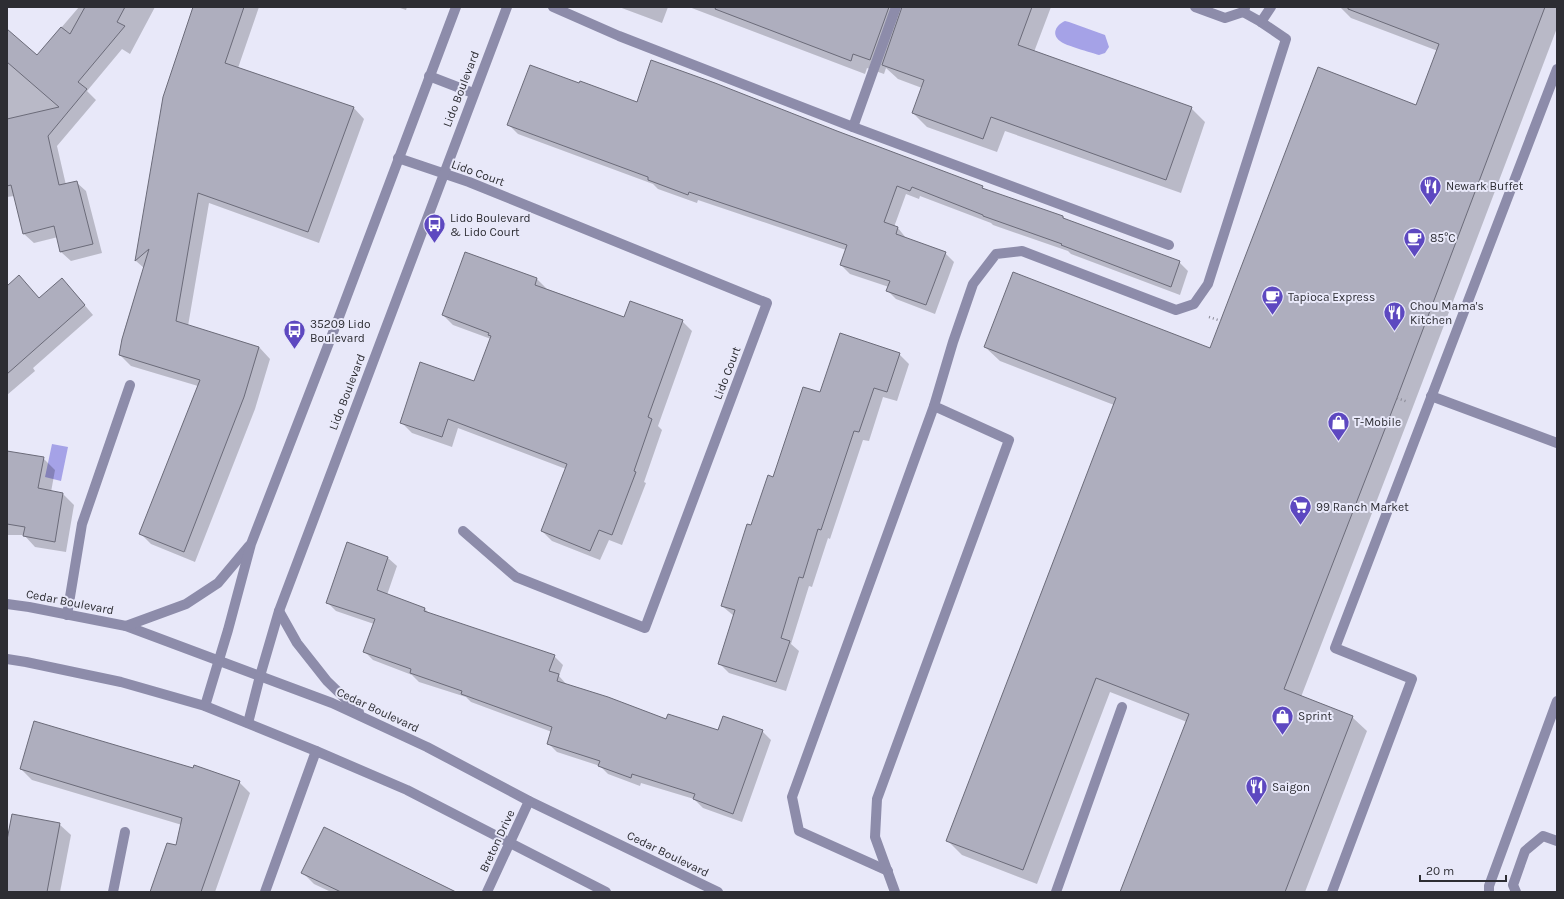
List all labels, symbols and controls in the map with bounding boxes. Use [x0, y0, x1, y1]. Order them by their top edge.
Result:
street label: Lido Boulevard [440, 49, 482, 129]
street label: Lido Court [449, 157, 507, 189]
restaurant icon: Newark Buffet [1418, 173, 1444, 206]
place label: Newark Buffet [1446, 179, 1524, 193]
place label: Lido Boulevard & Lido Court [450, 211, 531, 239]
bus stop icon: Lido Boulevard & Lido Court [421, 212, 447, 245]
cafe icon: 85°C [1401, 225, 1427, 258]
place label: 85°C [1430, 231, 1456, 245]
cafe icon: Tapioca Express [1259, 284, 1285, 317]
place label: Tapioca Express [1288, 290, 1375, 304]
place label: Chou Mama's Kitchen [1410, 299, 1484, 327]
restaurant icon: Chou Mama's Kitchen [1382, 300, 1408, 333]
place label: 35209 Lido Boulevard [310, 317, 371, 345]
bus stop icon: 35209 Lido Boulevard [281, 318, 307, 351]
street label: Lido Court [710, 344, 744, 402]
street label: Lido Boulevard [326, 352, 368, 432]
shop icon: T-Mobile [1326, 409, 1352, 442]
place label: T-Mobile [1354, 415, 1401, 429]
supermarket icon: 99 Ranch Market [1287, 494, 1313, 527]
place label: 99 Ranch Market [1316, 500, 1409, 514]
street label: Cedar Boulevard [25, 587, 115, 617]
street label: Cedar Boulevard [335, 685, 421, 735]
shop icon: Sprint [1269, 703, 1295, 736]
place label: Sprint [1298, 709, 1332, 723]
restaurant icon: Saigon [1243, 774, 1269, 807]
place label: Saigon [1272, 780, 1310, 794]
street label: Breton Drive [476, 808, 518, 874]
street label: Cedar Boulevard [625, 828, 711, 880]
scale bar [1420, 857, 1506, 883]
text: 20 m [1426, 864, 1454, 878]

